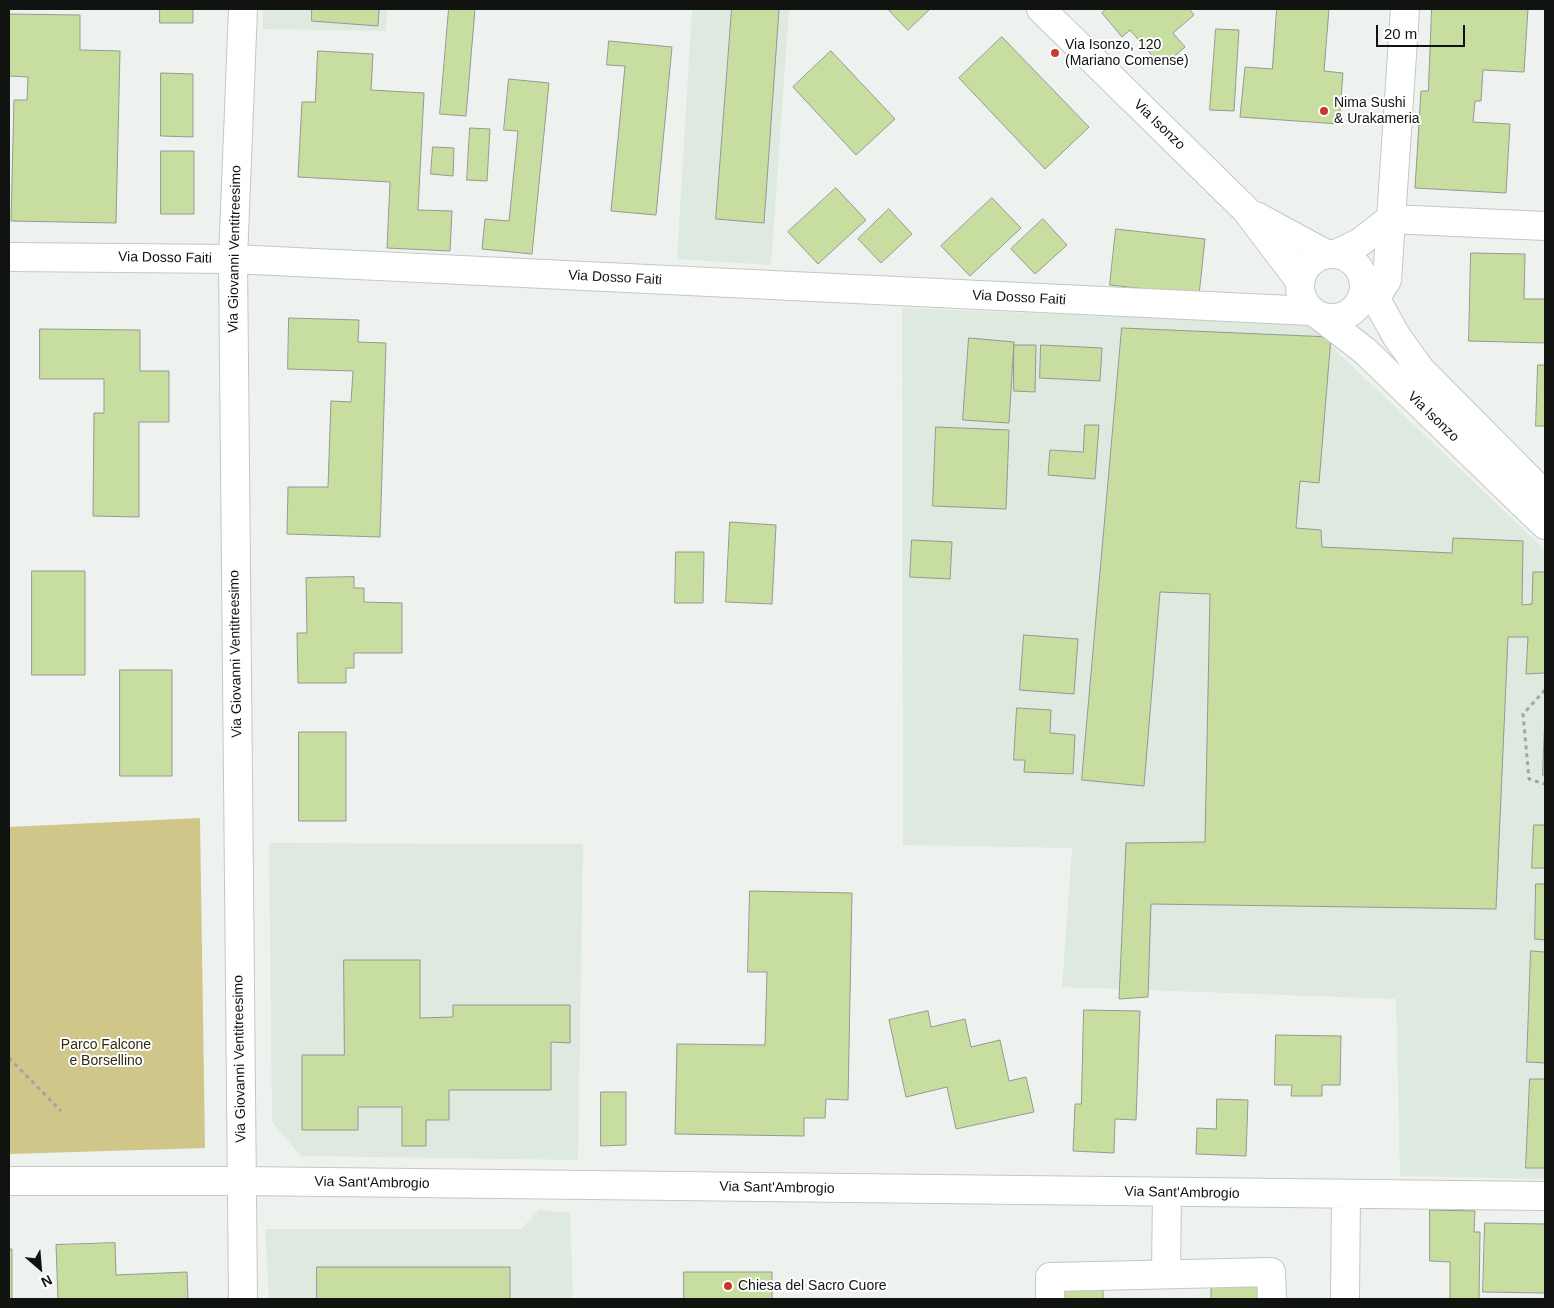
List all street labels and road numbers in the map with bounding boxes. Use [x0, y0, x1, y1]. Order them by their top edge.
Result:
street label: Via Isonzo [1130, 96, 1188, 154]
street label: Via Giovanni Ventitreesimo [225, 165, 245, 333]
street label: Via Dosso Faiti [118, 249, 212, 267]
street label: Via Dosso Faiti [568, 267, 662, 289]
street label: Via Dosso Faiti [972, 287, 1066, 309]
street label: Via Isonzo [1404, 388, 1462, 446]
street label: Via Giovanni Ventitreesimo [226, 570, 246, 738]
street label: Via Giovanni Ventitreesimo [230, 975, 250, 1143]
street label: Via Sant'Ambrogio [314, 1174, 430, 1192]
street label: Via Sant'Ambrogio [719, 1179, 835, 1197]
street label: Via Sant'Ambrogio [1124, 1184, 1240, 1202]

